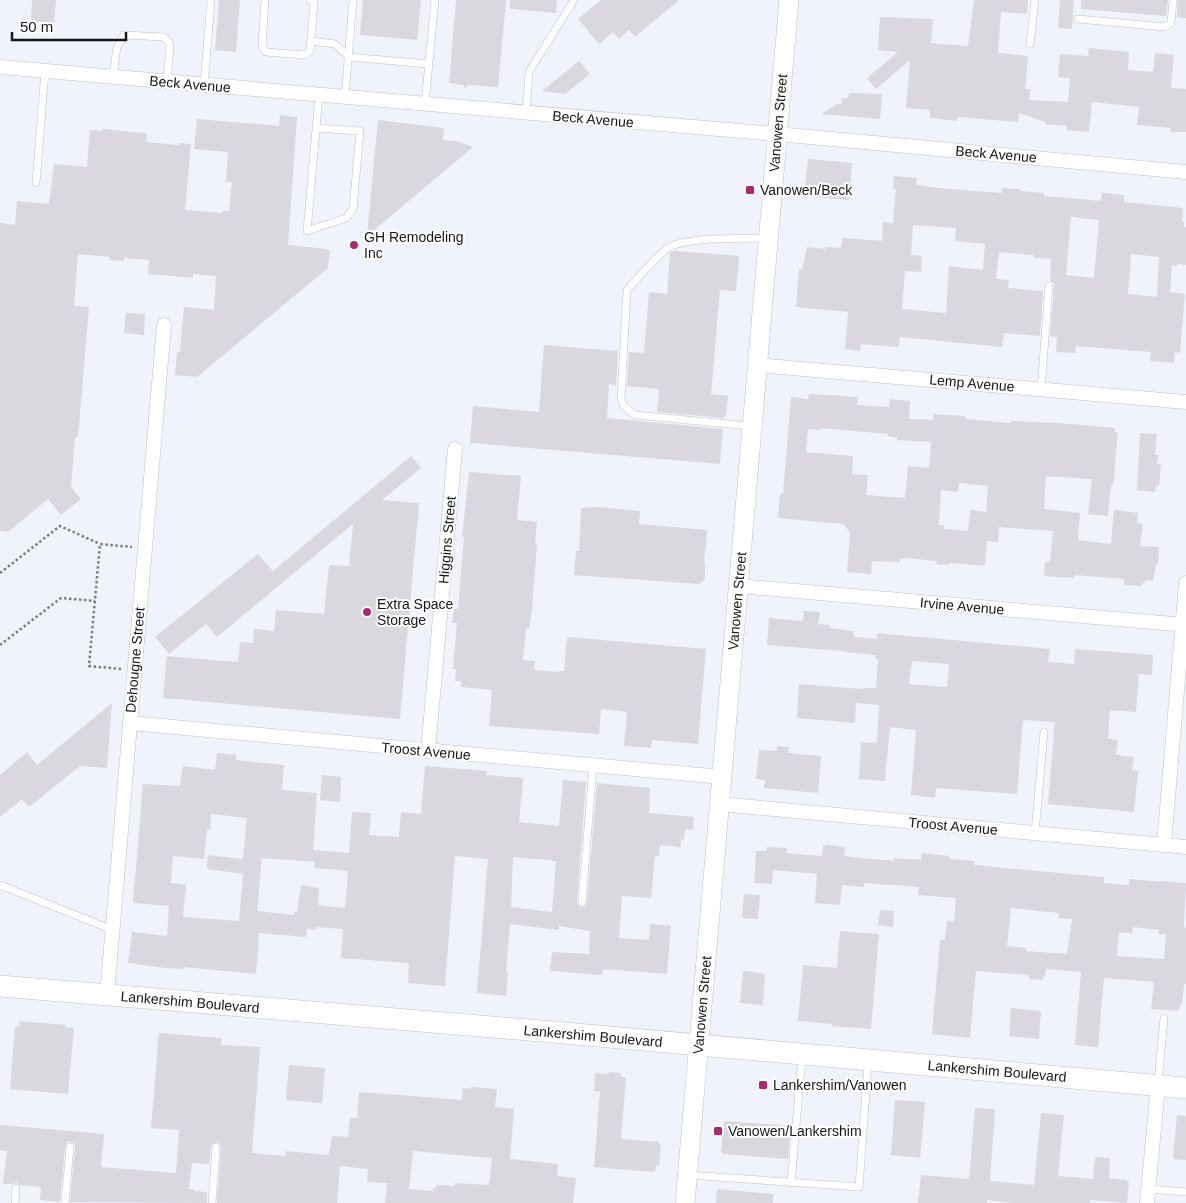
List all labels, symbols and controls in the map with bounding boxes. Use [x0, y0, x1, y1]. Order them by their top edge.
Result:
scale bar [12, 10, 126, 42]
text: 50 m [20, 18, 53, 35]
street label: Beck Avenue [149, 72, 231, 96]
street label: Vanowen Street [766, 73, 790, 173]
street label: Beck Avenue [552, 107, 634, 131]
street label: Beck Avenue [955, 142, 1037, 166]
place label: Vanowen/Beck [760, 182, 853, 198]
marker: Vanowen/Beck [744, 184, 756, 196]
place label: GH Remodeling Inc [364, 229, 464, 261]
marker: GH Remodeling Inc [348, 239, 360, 251]
street label: Lemp Avenue [929, 371, 1015, 395]
street label: Higgins Street [435, 495, 459, 584]
street label: Vanowen Street [725, 551, 749, 651]
street label: Irvine Avenue [919, 594, 1005, 618]
place label: Extra Space Storage [377, 596, 453, 628]
street label: Dehougne Street [122, 606, 148, 713]
marker: Extra Space Storage [361, 606, 373, 618]
street label: Troost Avenue [381, 739, 471, 763]
street label: Troost Avenue [908, 814, 998, 838]
street label: Vanowen Street [690, 955, 714, 1055]
street label: Lankershim Boulevard [120, 988, 260, 1016]
street label: Lankershim Boulevard [523, 1022, 663, 1050]
street label: Lankershim Boulevard [927, 1057, 1067, 1085]
place label: Lankershim/Vanowen [773, 1077, 907, 1093]
marker: Lankershim/Vanowen [757, 1079, 769, 1091]
place label: Vanowen/Lankershim [728, 1123, 862, 1139]
marker: Vanowen/Lankershim [712, 1125, 724, 1137]

